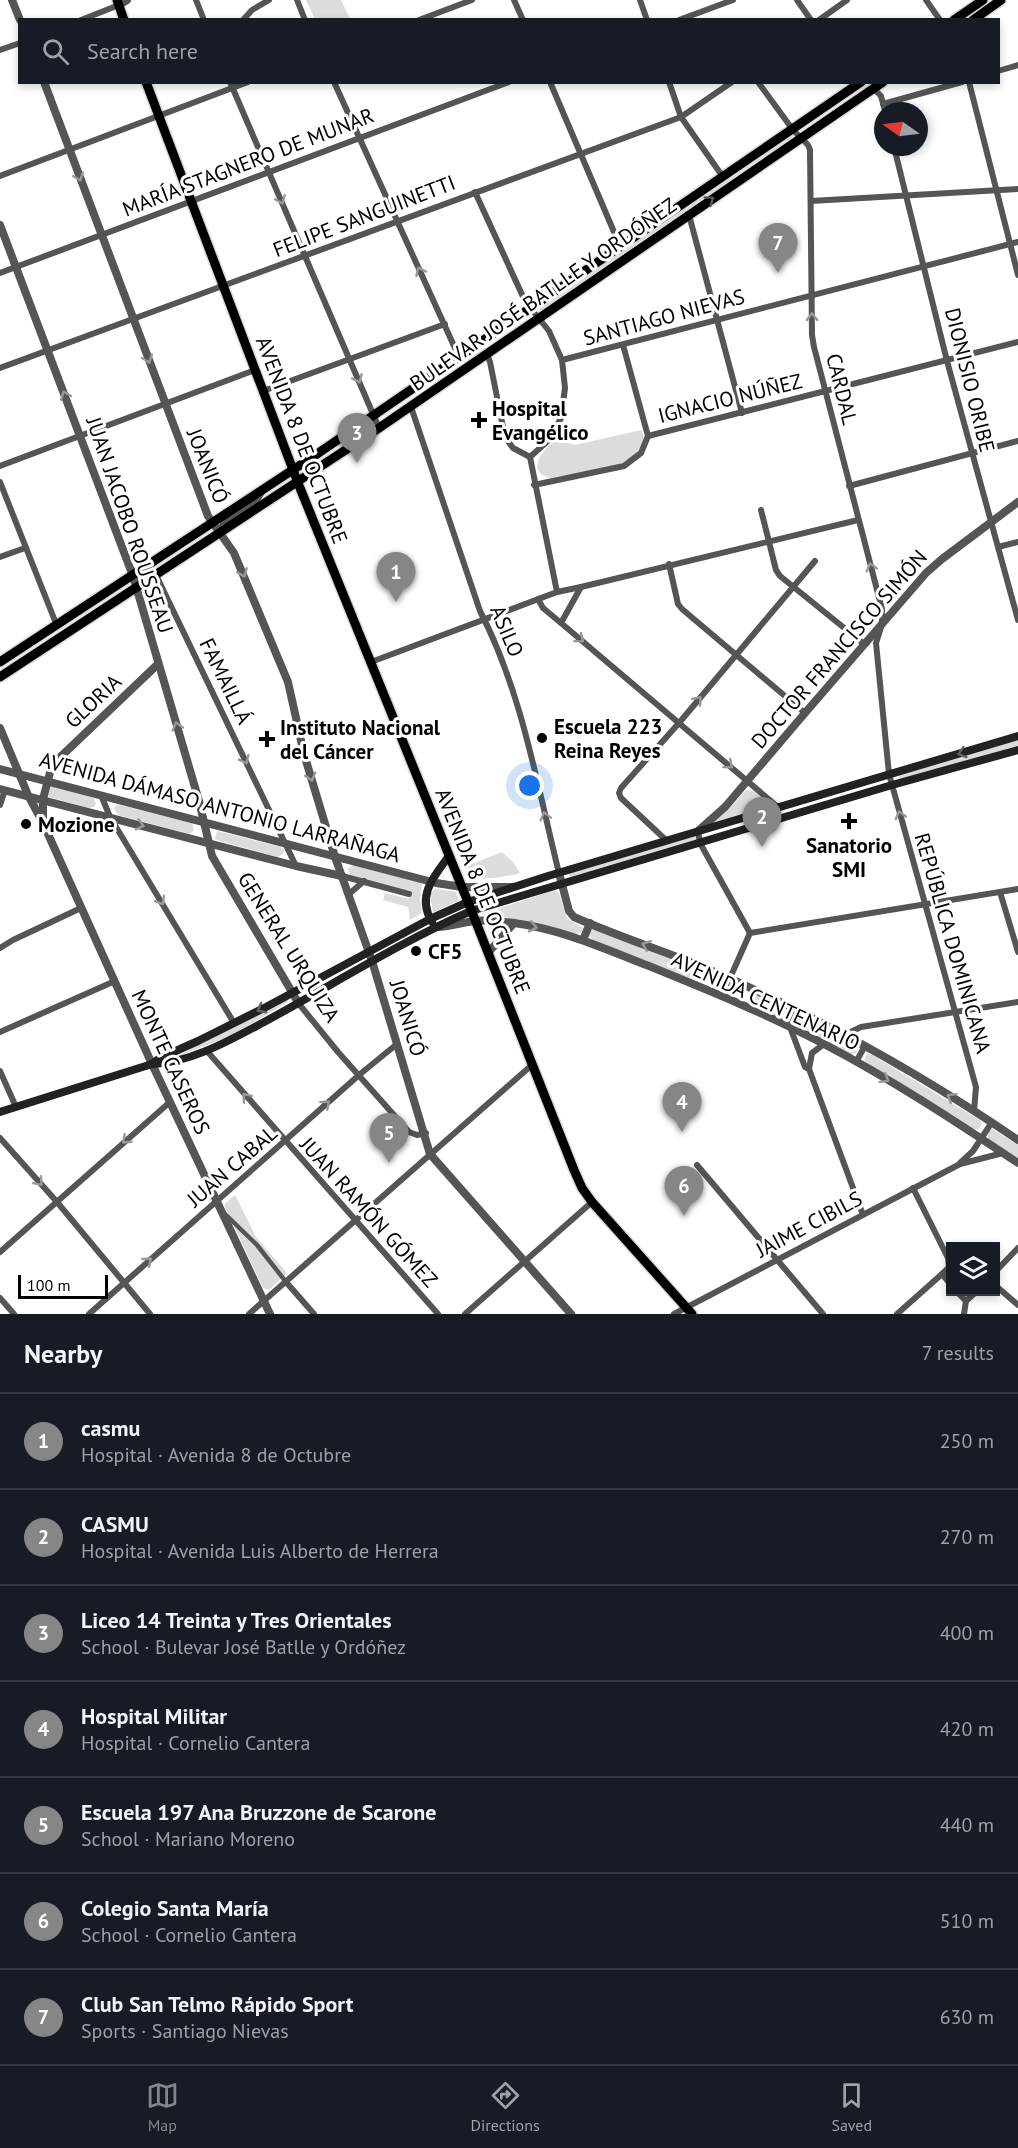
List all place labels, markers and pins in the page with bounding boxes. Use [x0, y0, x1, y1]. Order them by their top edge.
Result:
pin: 7 [758, 224, 798, 273]
place label: Hospital Evangélico [492, 395, 589, 446]
marker: Hospital Evangélico [470, 411, 488, 429]
pin: 3 [338, 414, 376, 463]
pin: 1 [376, 552, 416, 602]
place label: Escuela 223 Reina Reyes [554, 713, 663, 764]
place label: Instituto Nacional del Cáncer [280, 714, 441, 765]
marker: Instituto Nacional del Cáncer [258, 730, 276, 748]
marker: Escuela 223 Reina Reyes [535, 731, 549, 745]
pin: 2 [742, 798, 782, 847]
place label: Mozione [38, 811, 115, 838]
marker: Sanatorio SMI [840, 812, 858, 830]
marker: Mozione [19, 817, 33, 831]
place label: Sanatorio SMI [806, 832, 892, 883]
place label: CF5 [428, 938, 462, 965]
marker: CF5 [409, 944, 423, 958]
pin: 4 [662, 1082, 702, 1132]
pin: 5 [370, 1114, 408, 1163]
pin: 6 [664, 1166, 704, 1216]

